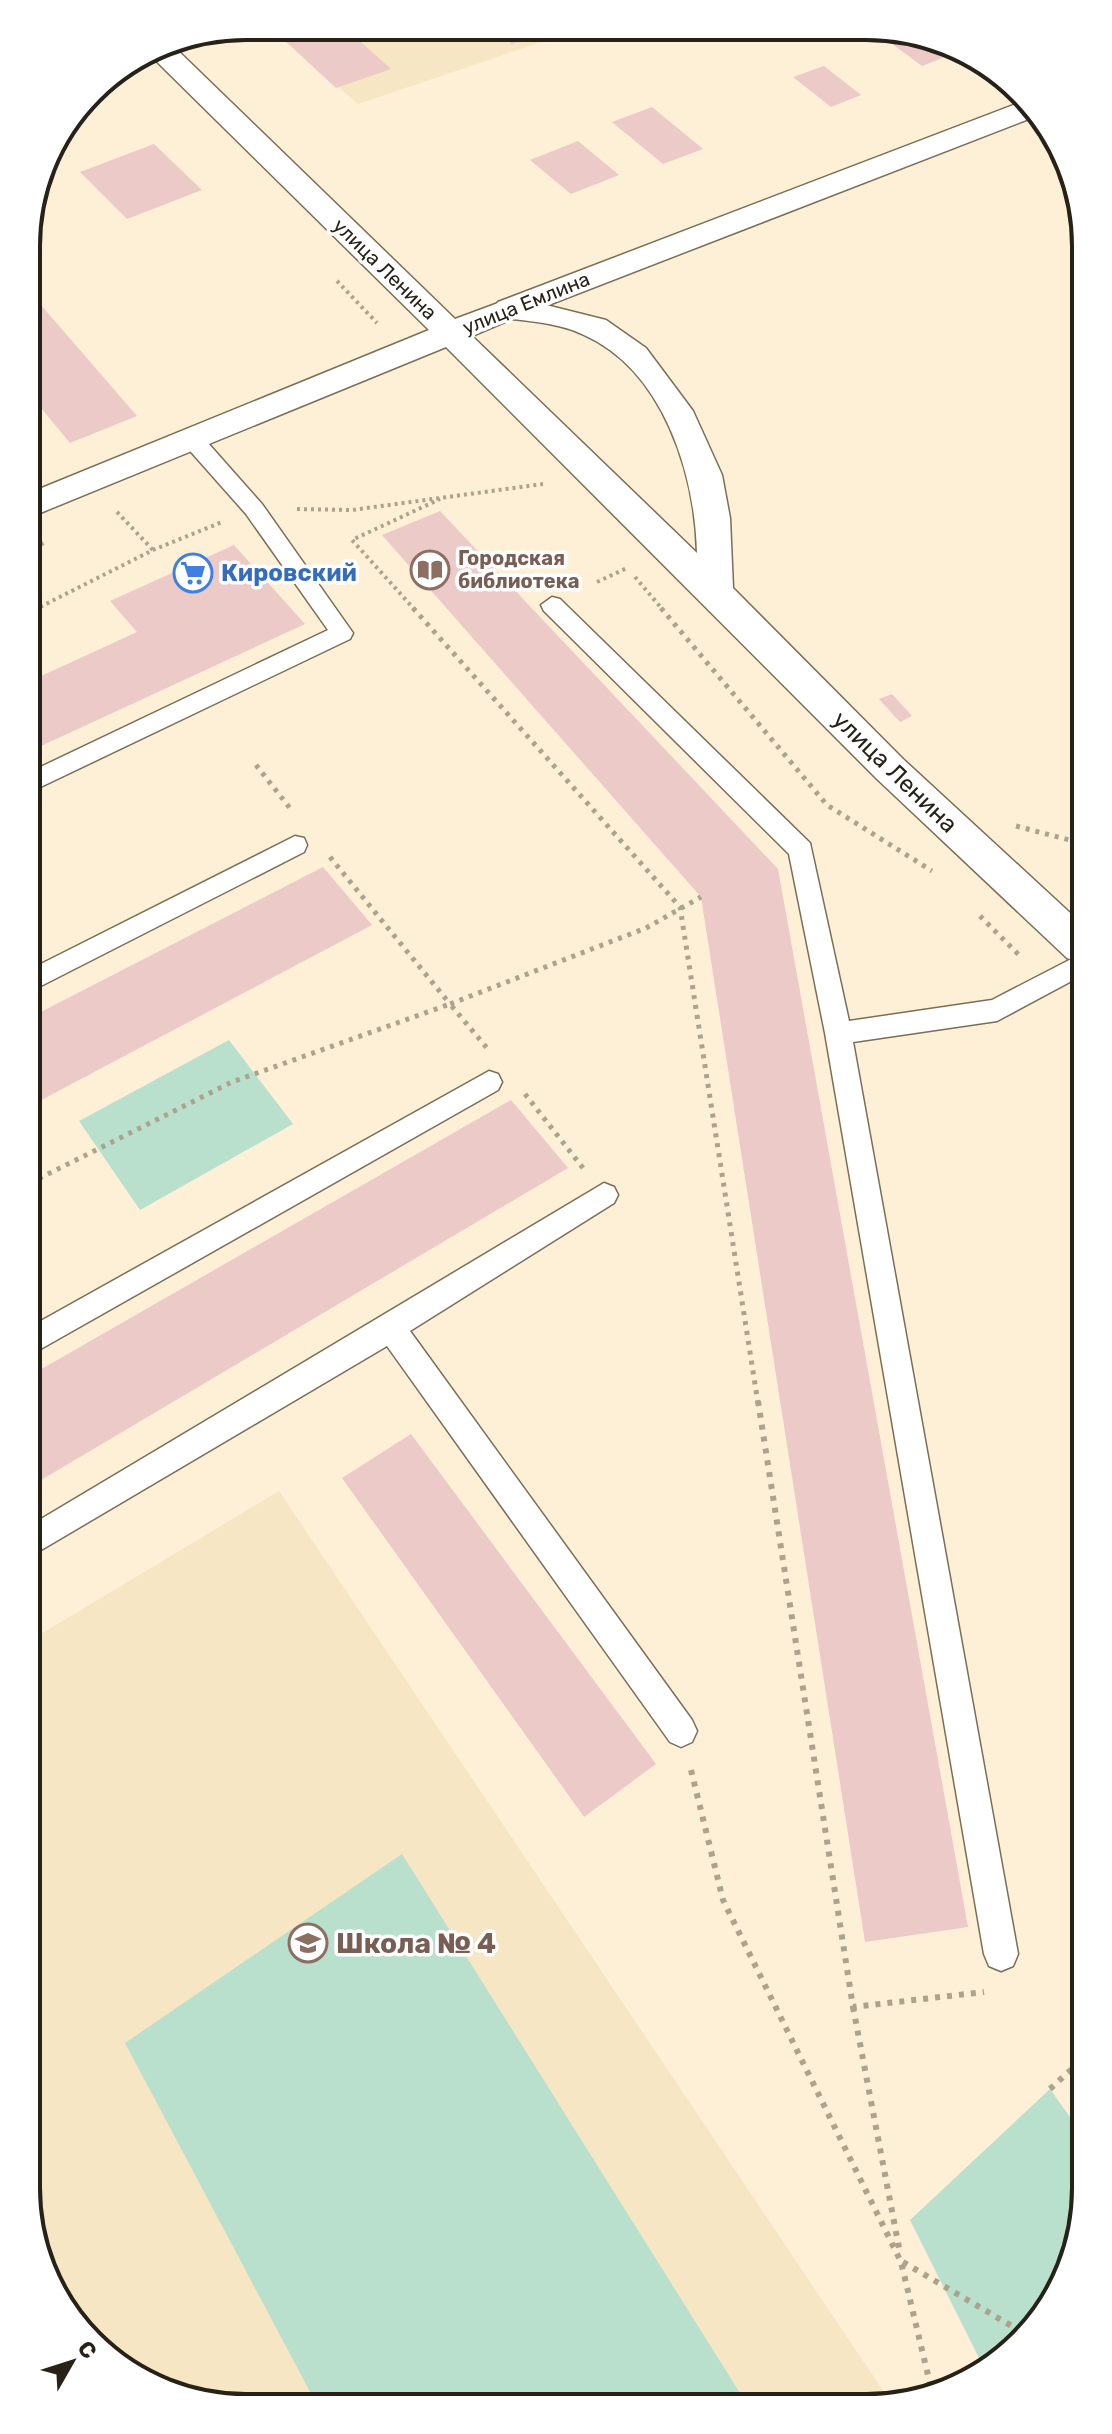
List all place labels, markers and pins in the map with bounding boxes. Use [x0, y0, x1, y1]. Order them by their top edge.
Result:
place label: Городская библиотека [458, 546, 580, 593]
library icon: Городская библиотека [409, 549, 451, 591]
supermarket icon: Кировский [172, 552, 214, 594]
place label: Кировский [221, 559, 357, 587]
school or university icon: Школа № 4 [287, 1922, 329, 1964]
place label: Школа № 4 [336, 1927, 496, 1960]

